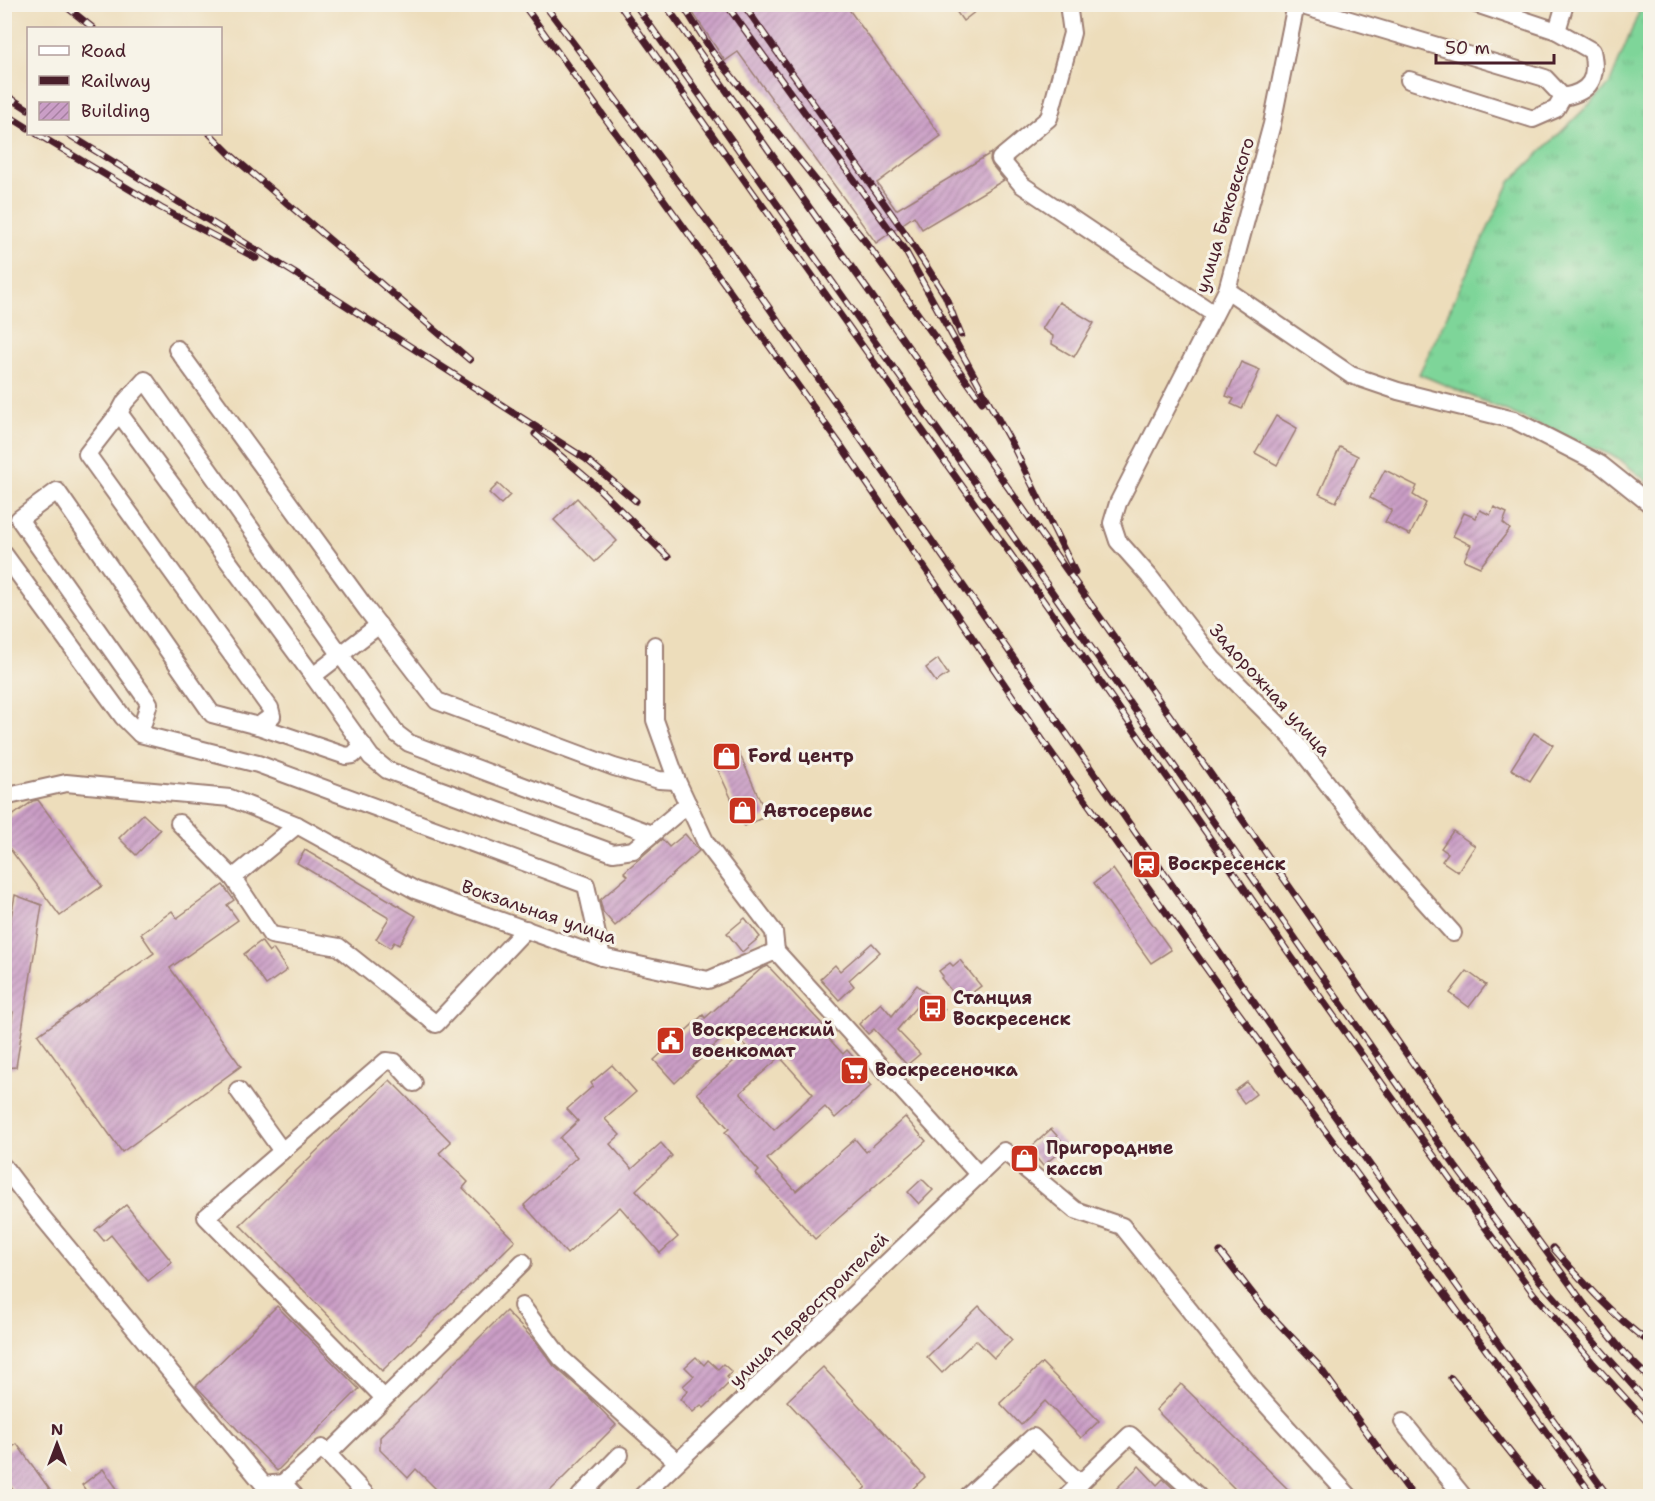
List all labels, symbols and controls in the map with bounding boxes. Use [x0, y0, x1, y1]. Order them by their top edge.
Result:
legend [27, 27, 222, 135]
scale bar [1436, 27, 1554, 65]
text: 50 m [1445, 36, 1490, 60]
text: Road [81, 39, 126, 63]
text: Railway [81, 69, 151, 93]
text: Building [81, 99, 150, 123]
street label: улица Быковского [1190, 134, 1260, 296]
street label: Задорожная улица [1204, 619, 1336, 761]
shop icon: Ford центр [711, 740, 743, 772]
place label: Ford центр [748, 744, 854, 768]
shop icon: Автосервис [726, 795, 758, 827]
place label: Автосервис [763, 799, 873, 823]
station icon: Воскресенск [1131, 848, 1163, 880]
place label: Воскресенск [1168, 852, 1286, 876]
street label: Вокзальная улица [458, 874, 620, 950]
place label: Станция Воскресенск [953, 986, 1071, 1031]
bus stop icon: Станция Воскресенск [916, 992, 948, 1024]
place label: Воскресенский военкомат [692, 1018, 835, 1063]
public building icon: Воскресенский военкомат [655, 1024, 687, 1056]
supermarket icon: Воскресеночка [838, 1054, 870, 1086]
place label: Воскресеночка [875, 1058, 1019, 1082]
place label: Пригородные кассы [1046, 1136, 1174, 1181]
shop icon: Пригородные кассы [1009, 1142, 1041, 1174]
street label: улица Первостроителей [724, 1227, 894, 1393]
north arrow [27, 1414, 87, 1474]
text: N [51, 1419, 63, 1440]

